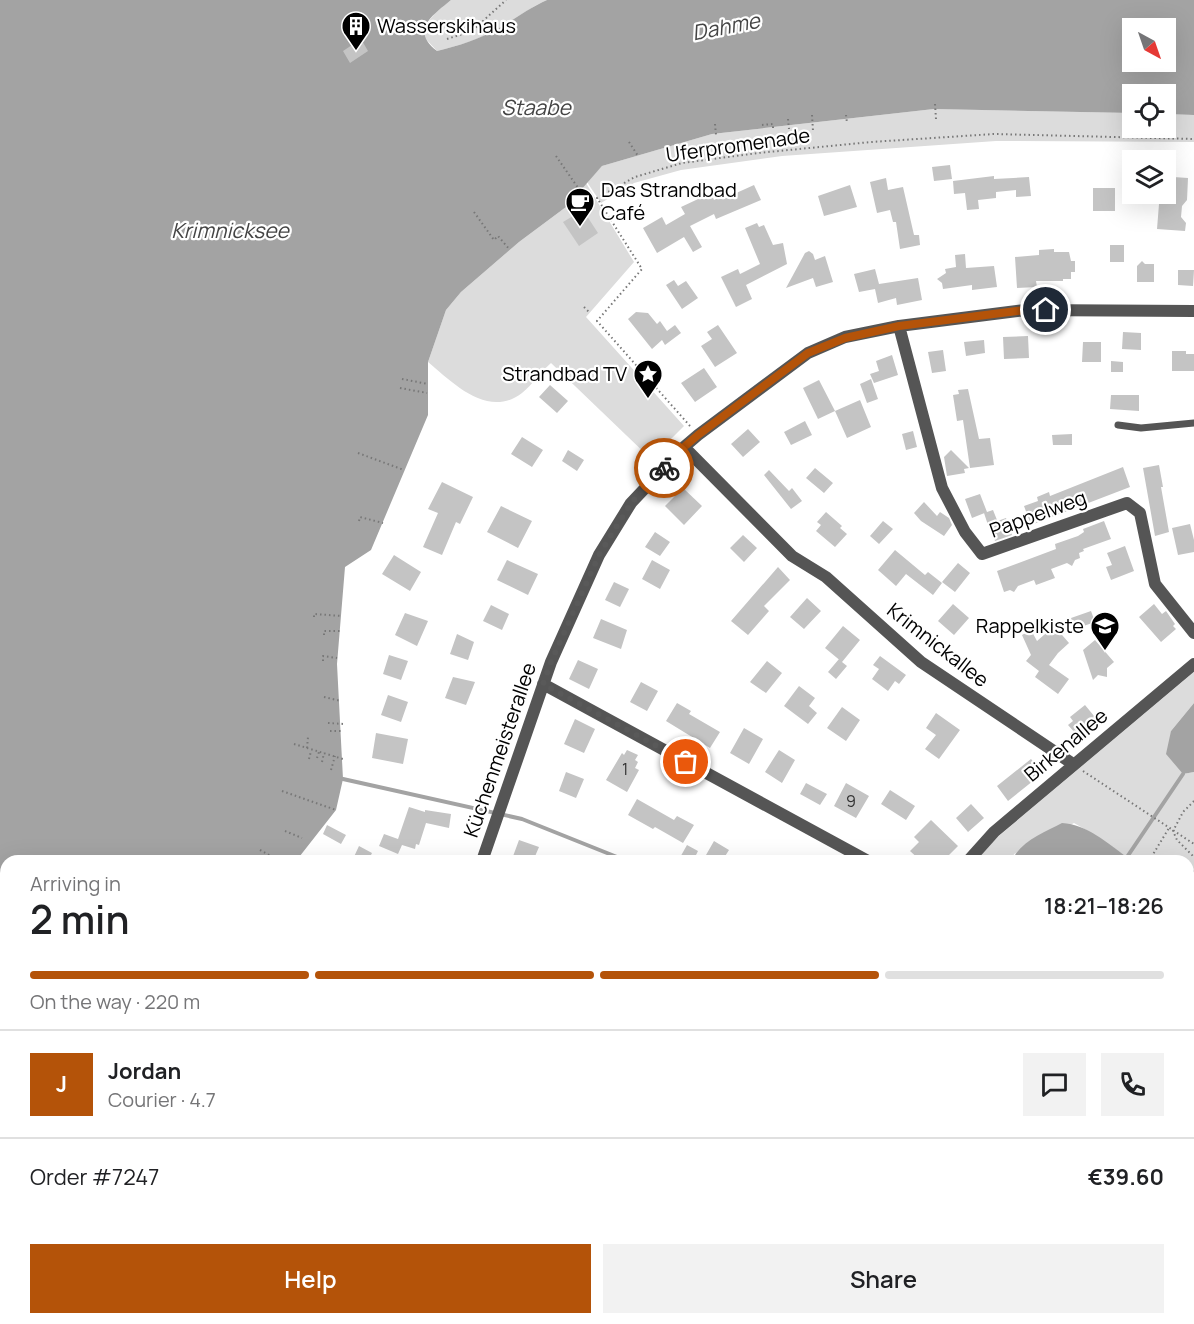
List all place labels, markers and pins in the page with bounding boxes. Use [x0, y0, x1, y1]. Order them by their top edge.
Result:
building icon: Wasserskihaus [340, 10, 372, 52]
place label: Wasserskihaus [377, 12, 516, 39]
place label: Das Strandbad Café [601, 176, 737, 226]
cafe icon: Das Strandbad Café [564, 186, 596, 228]
pin [1020, 284, 1071, 335]
place icon: Strandbad TV [632, 358, 664, 400]
place label: Strandbad TV [502, 360, 627, 387]
school or university icon: Rappelkiste [1089, 610, 1121, 652]
place label: Rappelkiste [976, 612, 1084, 639]
pin [660, 736, 711, 787]

